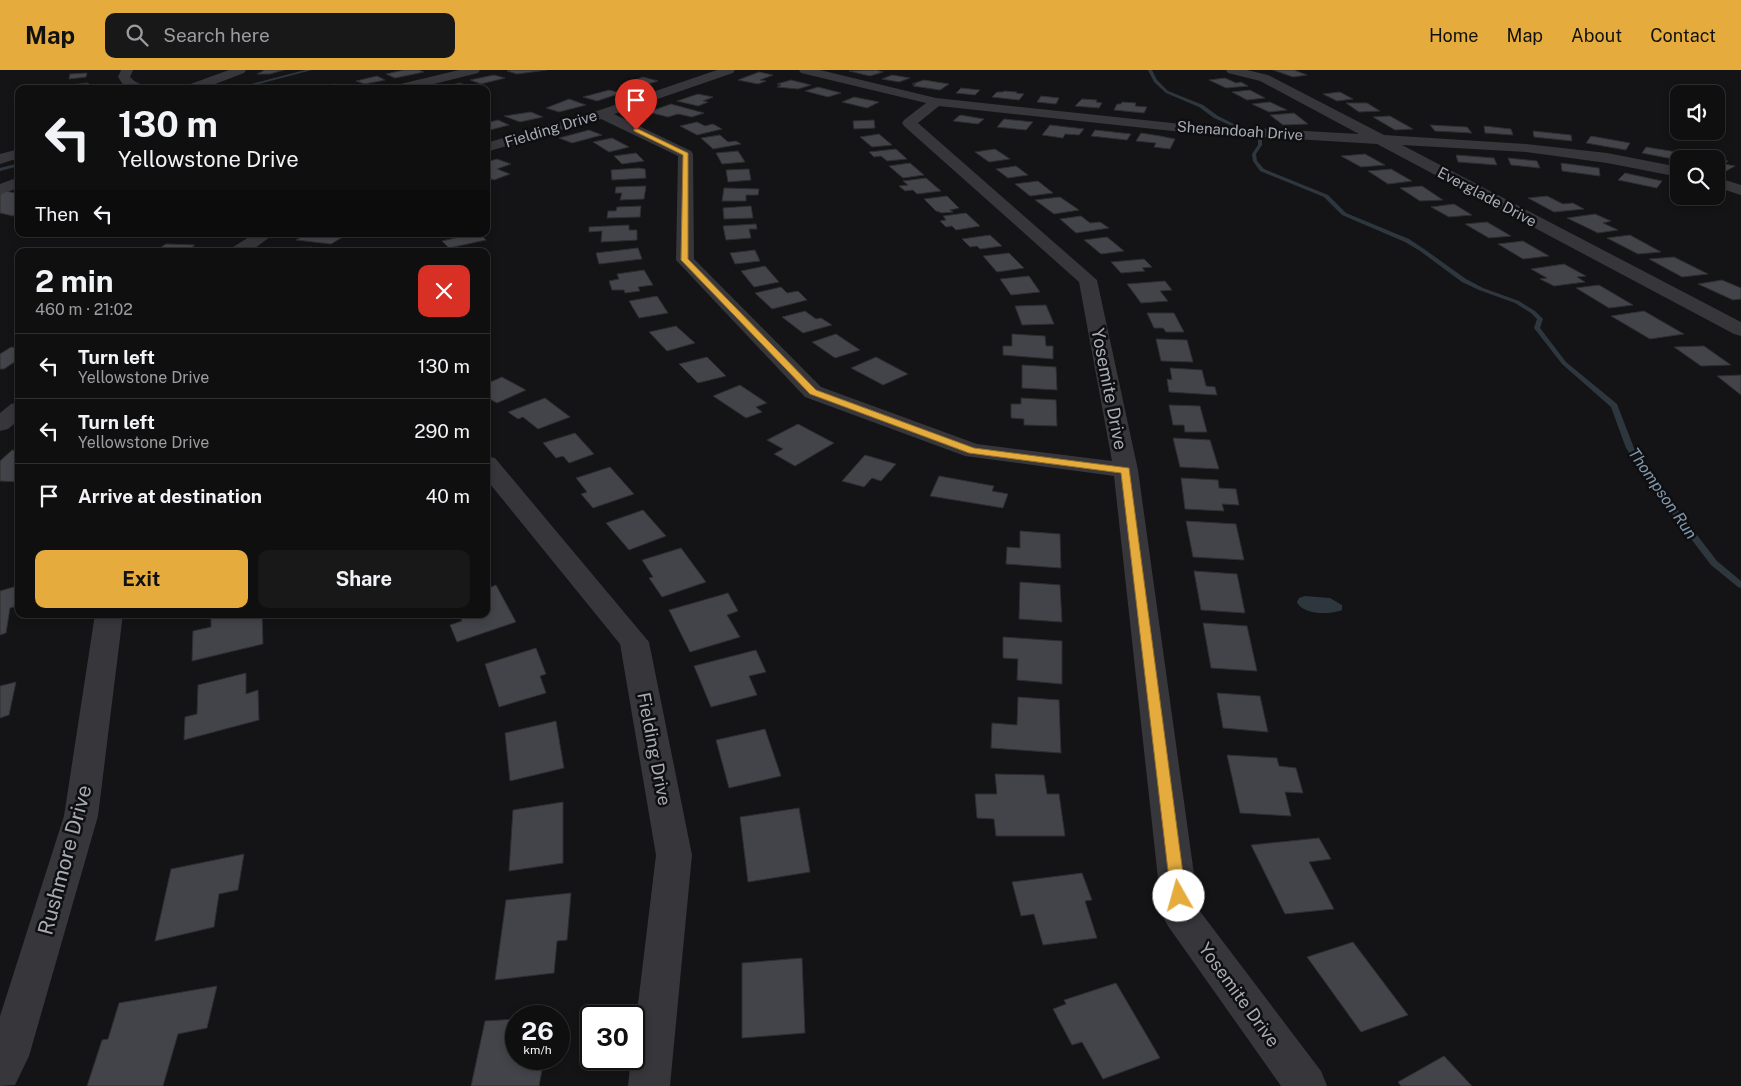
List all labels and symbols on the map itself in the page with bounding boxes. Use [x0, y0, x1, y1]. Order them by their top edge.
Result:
pin [615, 79, 657, 130]
street label: Fielding Drive [503, 106, 599, 151]
street label: Shenandoah Drive [1176, 118, 1304, 143]
street label: Everglade Drive [1435, 163, 1540, 230]
street label: Yosemite Drive [1087, 326, 1132, 452]
water label: Thompson Run [1624, 444, 1701, 543]
street label: Fielding Drive [633, 691, 676, 807]
street label: Rushmore Drive [32, 782, 97, 938]
position arrow [1152, 869, 1204, 921]
street label: Yosemite Drive [1195, 939, 1284, 1051]
speed limit sign: 30 [580, 1005, 645, 1070]

